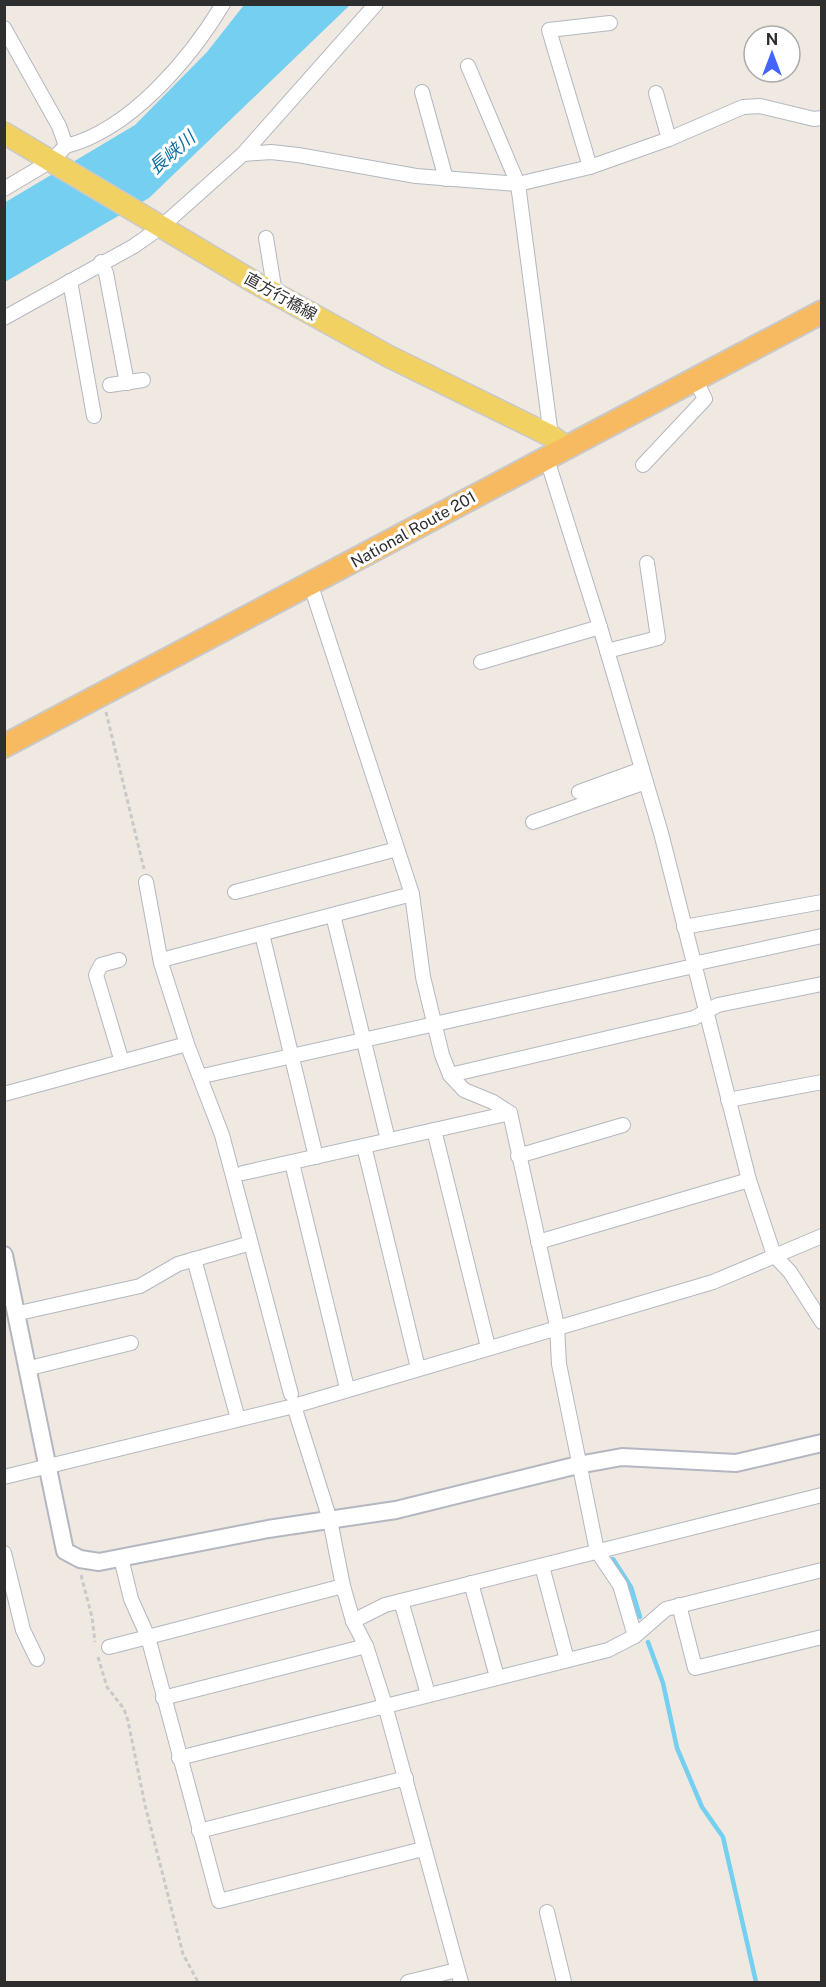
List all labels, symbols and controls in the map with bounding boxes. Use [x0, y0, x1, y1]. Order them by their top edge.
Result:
north arrow [742, 24, 802, 84]
text: N [766, 30, 778, 49]
water label: 長峡川 [144, 126, 200, 178]
street label: 直方行橋線 [241, 269, 320, 324]
street label: National Route 201 [347, 487, 479, 572]

